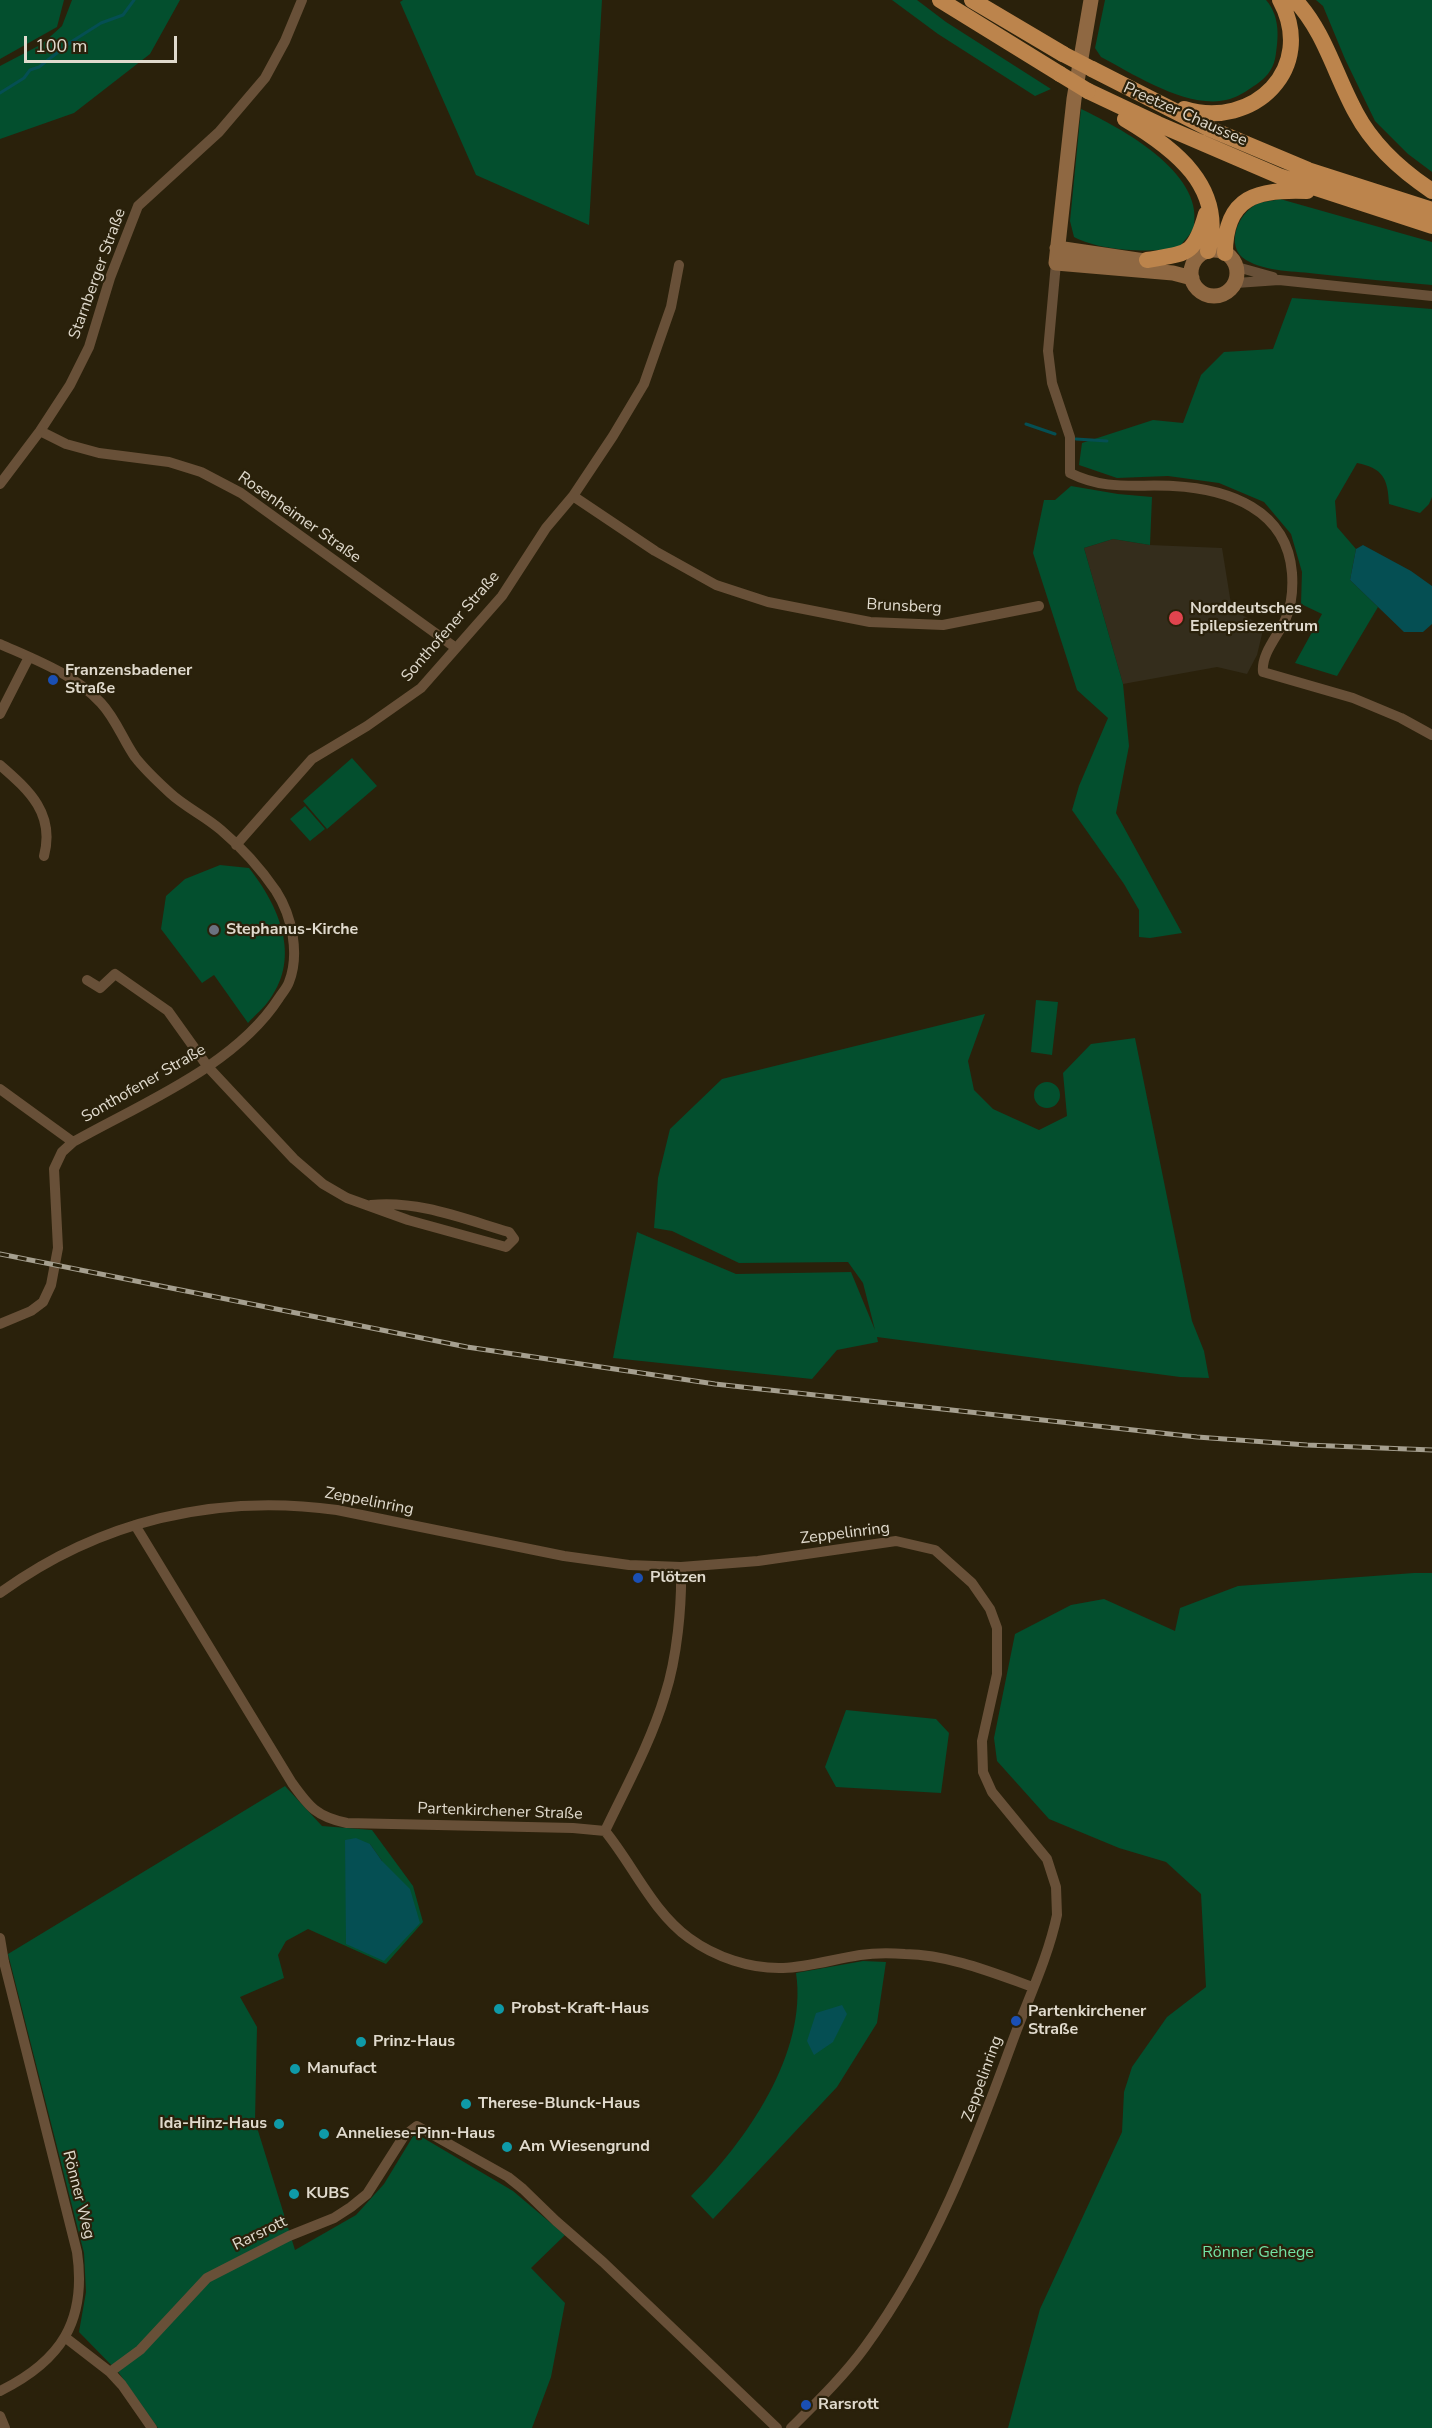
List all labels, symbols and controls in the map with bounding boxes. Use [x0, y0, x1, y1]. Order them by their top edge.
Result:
scale bar [27, 24, 180, 62]
text: 100 m [35, 34, 87, 58]
street label: Preetzer Chaussee [1120, 79, 1250, 151]
street label: Starnberger Straße [65, 206, 131, 342]
street label: Rosenheimer Straße [234, 468, 364, 568]
street label: Sonthofener Straße [398, 568, 504, 686]
street label: Brunsberg [866, 595, 942, 619]
place label: Norddeutsches Epilepsiezentrum [1190, 599, 1318, 637]
marker: Norddeutsches Epilepsiezentrum [1167, 609, 1185, 627]
place label: Franzensbadener Straße [65, 661, 192, 699]
marker: Franzensbadener Straße [46, 673, 60, 687]
place label: Stephanus-Kirche [226, 920, 358, 940]
marker: Stephanus-Kirche [207, 923, 221, 937]
street label: Sonthofener Straße [78, 1041, 210, 1127]
street label: Zeppelinring [323, 1484, 415, 1520]
street label: Zeppelinring [799, 1519, 891, 1549]
place label: Plötzen [650, 1568, 706, 1588]
marker: Plötzen [631, 1571, 645, 1585]
street label: Partenkirchener Straße [417, 1800, 583, 1824]
place label: Probst-Kraft-Haus [511, 1999, 649, 2019]
marker: Probst-Kraft-Haus [492, 2002, 506, 2016]
place label: Partenkirchener Straße [1028, 2002, 1146, 2040]
marker: Partenkirchener Straße [1009, 2014, 1023, 2028]
place label: Prinz-Haus [373, 2032, 455, 2052]
street label: Zeppelinring [959, 2033, 1007, 2125]
marker: Prinz-Haus [354, 2035, 368, 2049]
place label: Manufact [307, 2059, 376, 2079]
marker: Manufact [288, 2062, 302, 2076]
place label: Therese-Blunck-Haus [478, 2094, 640, 2114]
marker: Therese-Blunck-Haus [459, 2097, 473, 2111]
place label: Ida-Hinz-Haus [159, 2114, 267, 2134]
marker: Ida-Hinz-Haus [272, 2117, 286, 2131]
place label: Anneliese-Pinn-Haus [336, 2124, 495, 2144]
marker: Anneliese-Pinn-Haus [317, 2127, 331, 2141]
place label: Am Wiesengrund [519, 2137, 650, 2157]
marker: Am Wiesengrund [500, 2140, 514, 2154]
street label: Rönner Weg [58, 2149, 98, 2241]
place label: KUBS [306, 2184, 349, 2204]
marker: KUBS [287, 2187, 301, 2201]
street label: Rarsrott [230, 2213, 290, 2255]
park label: Rönner Gehege [1202, 2243, 1314, 2263]
place label: Rarsrott [818, 2395, 879, 2415]
marker: Rarsrott [799, 2398, 813, 2412]

